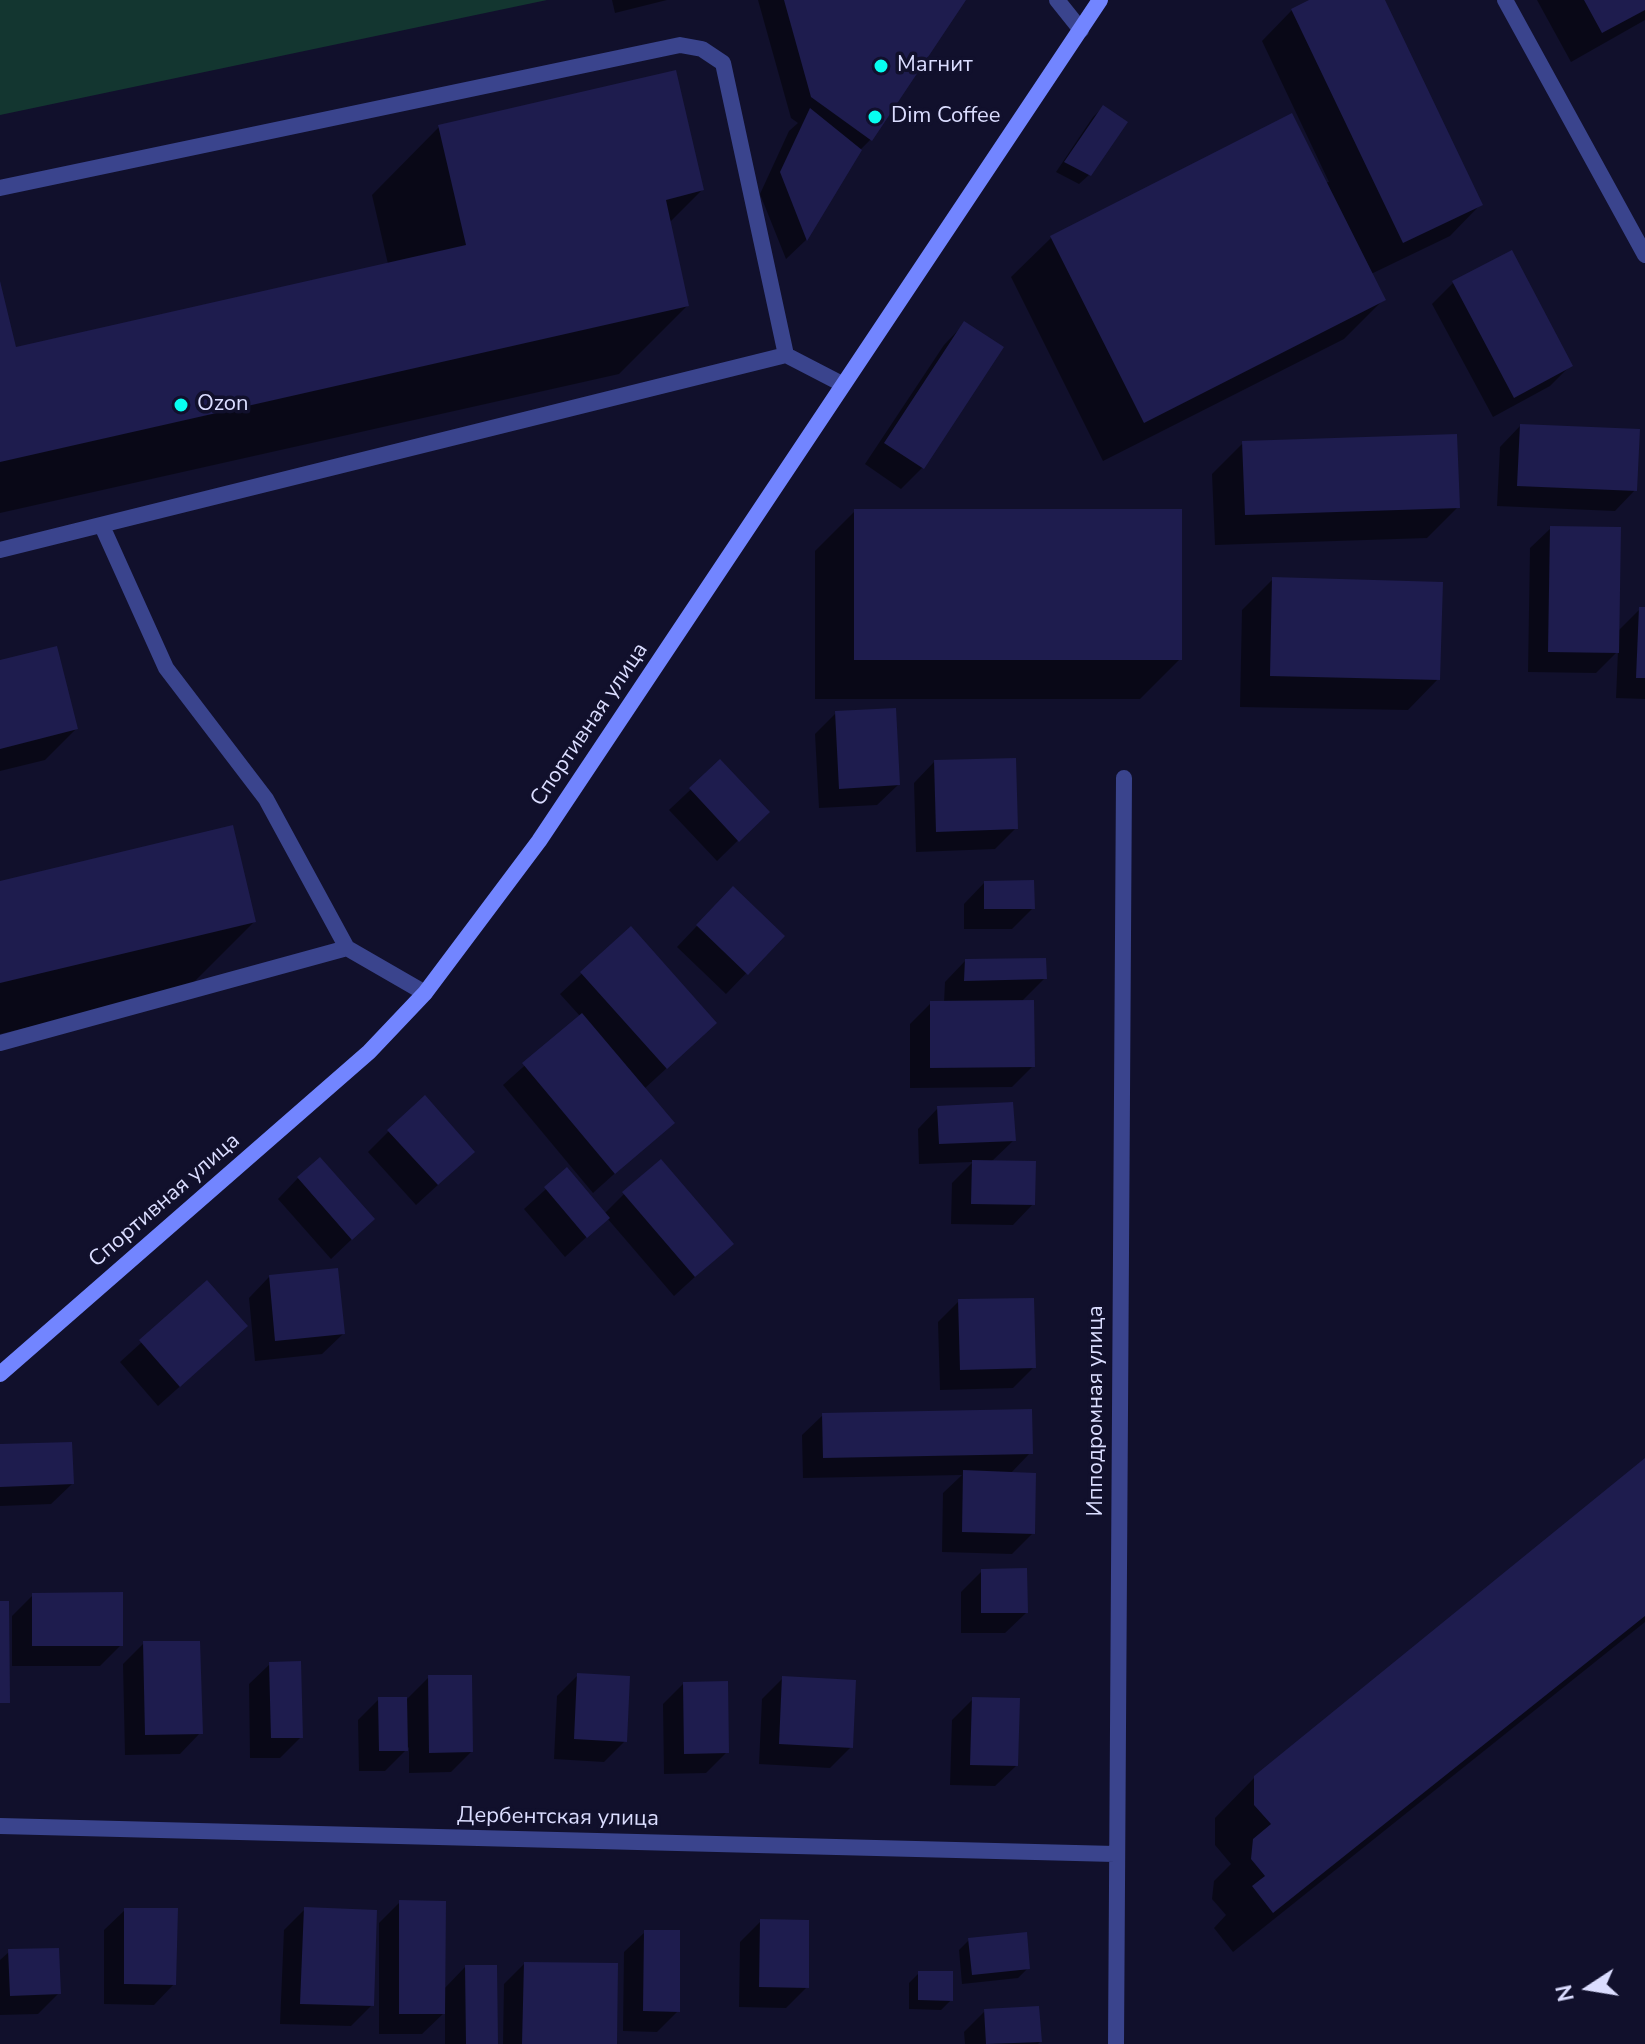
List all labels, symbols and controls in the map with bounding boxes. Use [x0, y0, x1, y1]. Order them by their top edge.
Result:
place label: Магнит [897, 53, 973, 79]
marker: Магнит [872, 57, 890, 75]
place label: Dim Coffee [891, 104, 1000, 130]
marker: Dim Coffee [866, 108, 884, 126]
place label: Ozon [197, 392, 249, 418]
marker: Ozon [172, 396, 190, 414]
street label: Спортивная улица [526, 638, 654, 812]
street label: Спортивная улица [84, 1128, 246, 1274]
street label: Ипподромная улица [1084, 1305, 1110, 1517]
street label: Дербентская улица [457, 1803, 659, 1833]
north arrow [1549, 1948, 1629, 2028]
text: N [1549, 1982, 1582, 2004]

